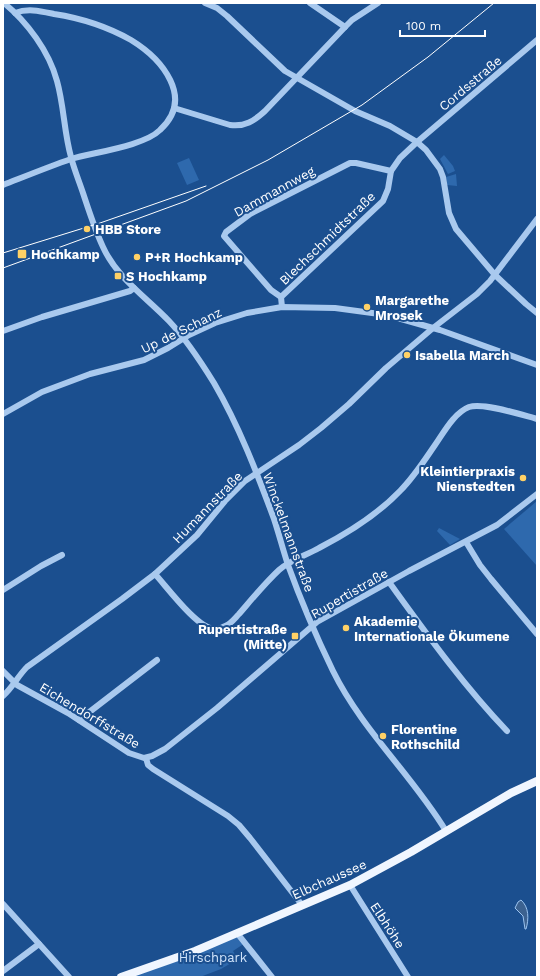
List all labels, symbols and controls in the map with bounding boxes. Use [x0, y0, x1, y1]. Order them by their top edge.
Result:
scale bar [400, 12, 485, 38]
text: 100 m [406, 19, 441, 33]
street label: Cordsstraße [436, 53, 505, 114]
street label: Dammannweg [231, 163, 317, 220]
street label: Blechschmidtstraße [276, 189, 378, 288]
place label: HBB Store [95, 222, 162, 237]
marker: HBB Store [82, 224, 92, 234]
place label: Hochkamp [31, 247, 100, 262]
marker: Hochkamp [16, 248, 28, 260]
place label: P+R Hochkamp [145, 250, 243, 265]
marker: P+R Hochkamp [132, 252, 142, 262]
place label: S Hochkamp [126, 269, 207, 284]
marker: S Hochkamp [113, 271, 123, 281]
place label: Margarethe Mrosek [375, 293, 449, 323]
marker: Margarethe Mrosek [362, 302, 372, 312]
street label: Up de Schanz [138, 304, 224, 356]
place label: Isabella March [415, 348, 509, 363]
marker: Isabella March [402, 350, 412, 360]
place label: Kleintierpraxis Nienstedten [420, 464, 515, 494]
street label: Humannstraße [169, 468, 245, 546]
street label: Winckelmannstraße [260, 470, 317, 594]
marker: Kleintierpraxis Nienstedten [518, 473, 528, 483]
street label: Rupertistraße [308, 565, 390, 622]
place label: Akademie Internationale Ökumene [354, 614, 510, 644]
place label: Rupertistraße (Mitte) [198, 622, 287, 652]
marker: Akademie Internationale Ökumene [341, 623, 351, 633]
marker: Rupertistraße (Mitte) [290, 631, 300, 641]
street label: Eichendorffstraße [37, 680, 143, 751]
place label: Florentine Rothschild [391, 722, 460, 752]
marker: Florentine Rothschild [378, 731, 388, 741]
street label: Elbchaussee [290, 856, 369, 903]
street label: Elbhöhe [367, 899, 408, 951]
park label: Hirschpark [179, 950, 248, 965]

